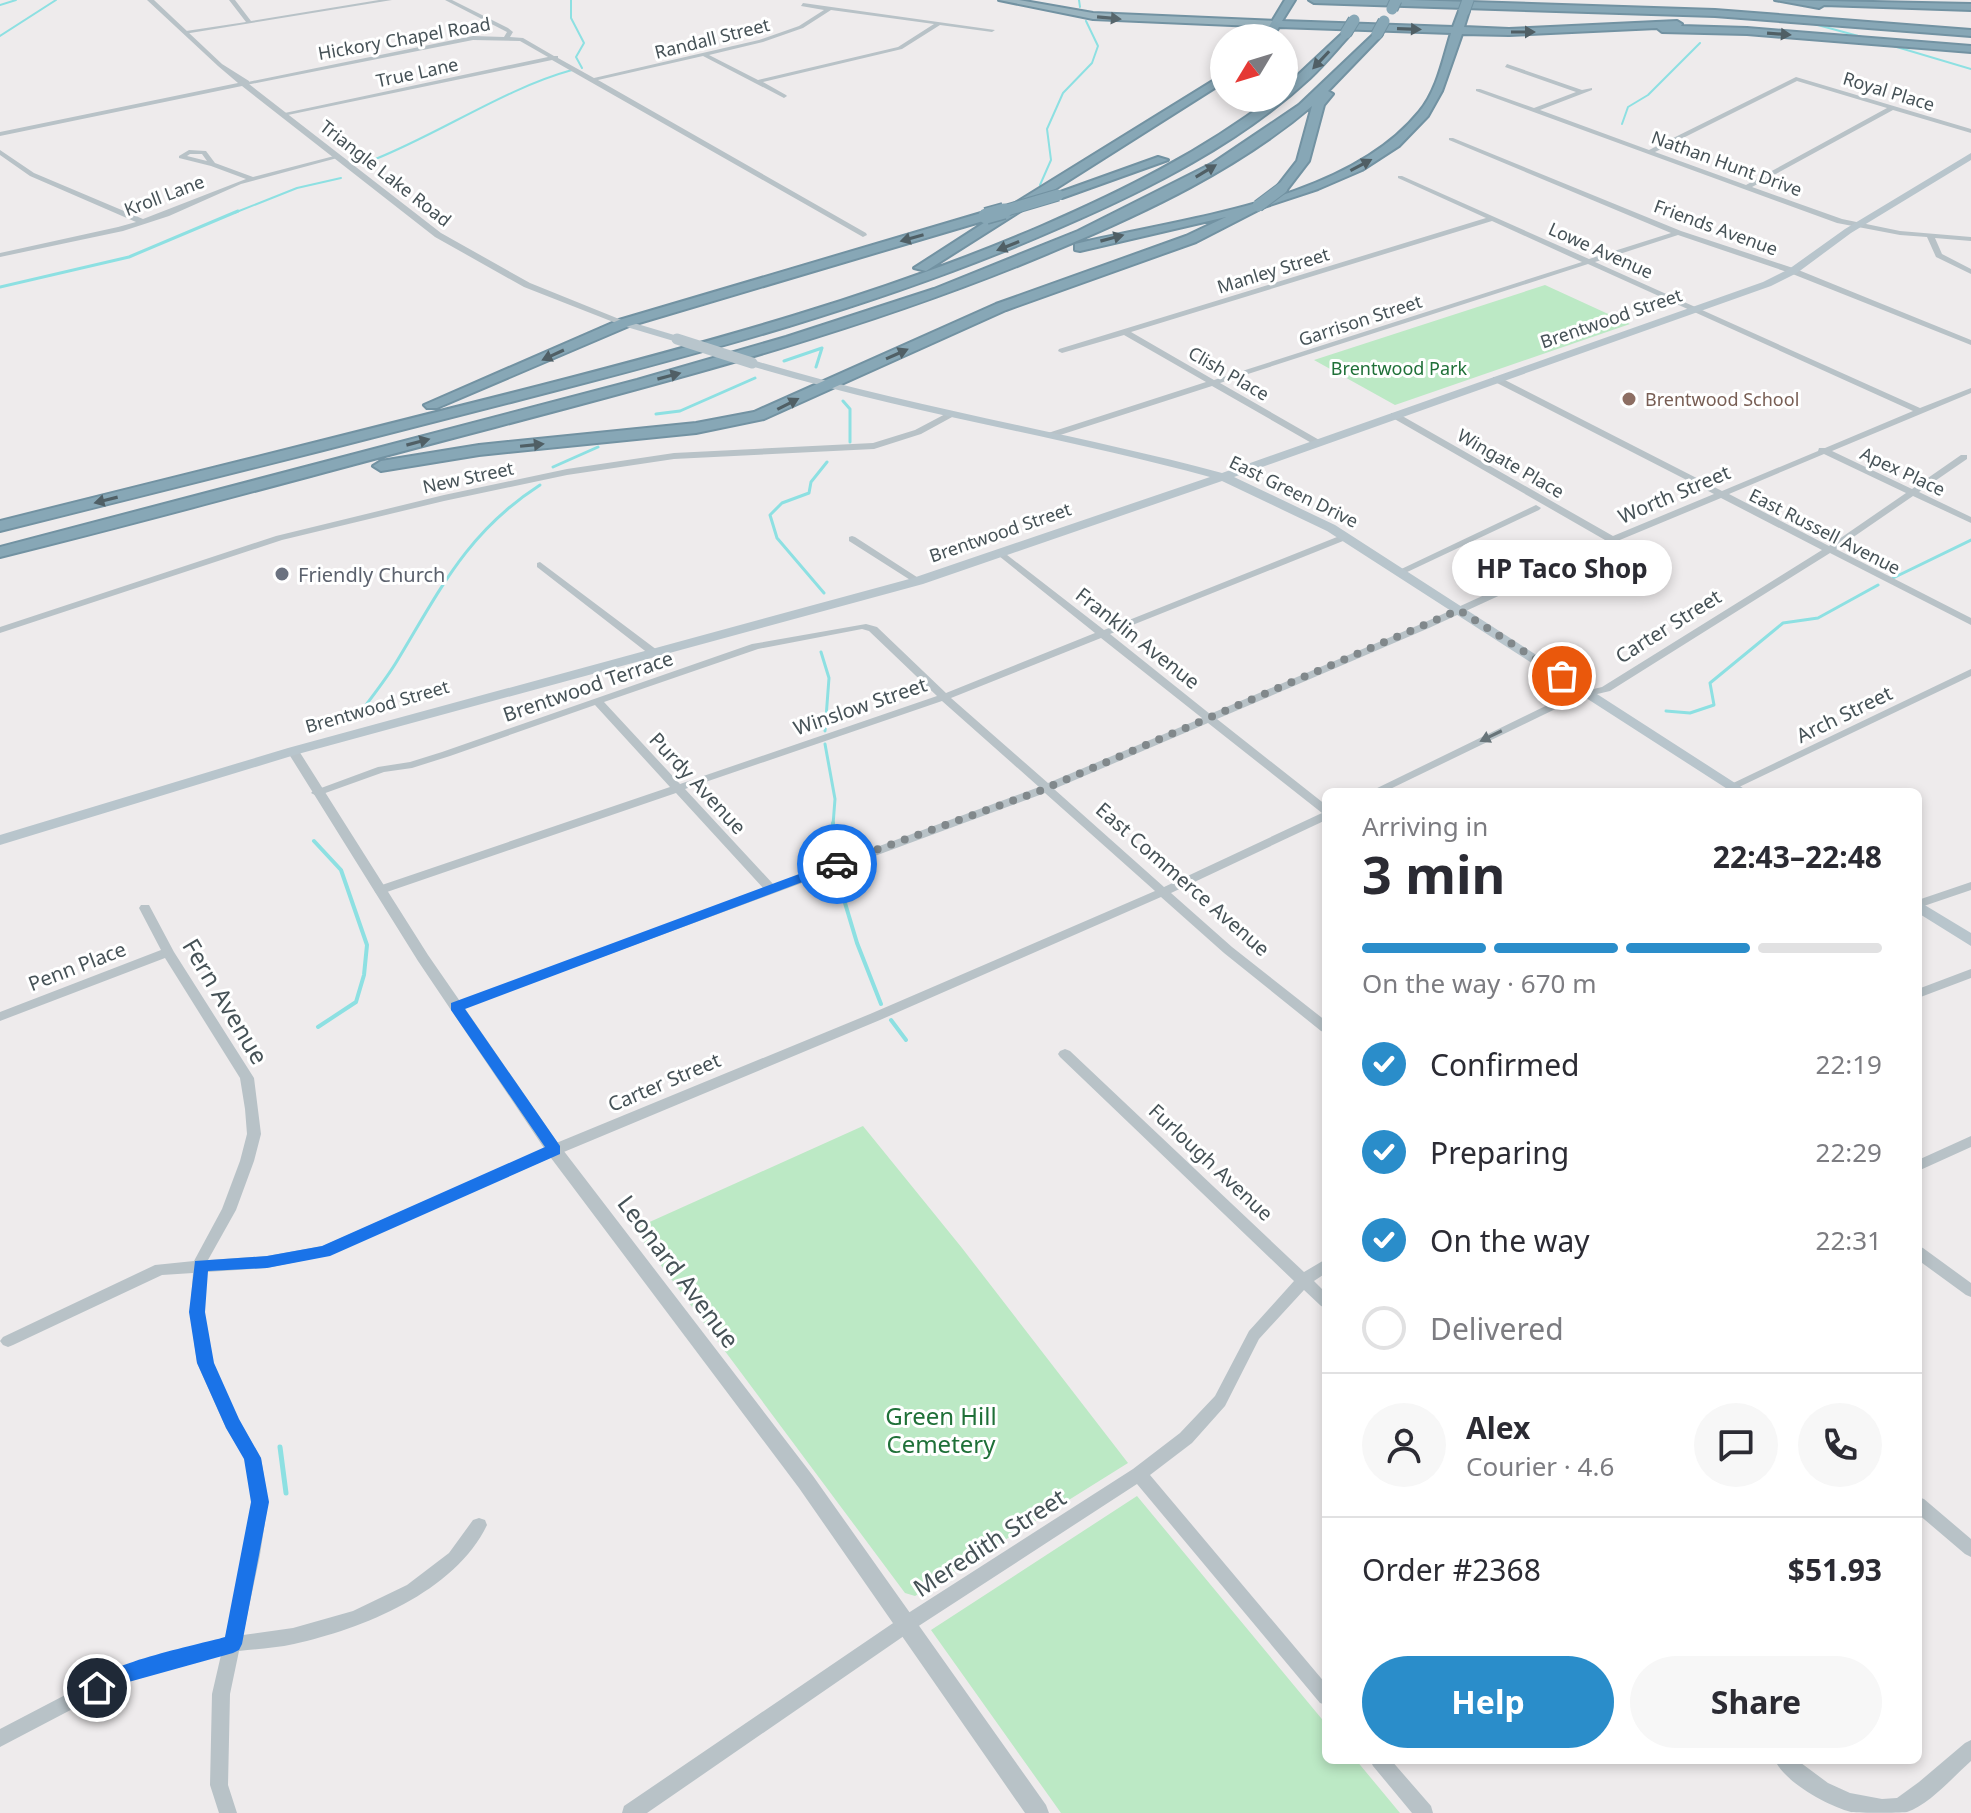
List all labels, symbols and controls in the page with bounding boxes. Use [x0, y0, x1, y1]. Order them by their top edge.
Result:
street label: Hickory Chapel Road [316, 11, 492, 65]
street label: Randall Street [652, 12, 773, 64]
one-way arrow [1097, 12, 1122, 25]
one-way arrow [1397, 22, 1422, 35]
north arrow [1210, 24, 1298, 112]
map controls [1210, 24, 1298, 112]
one-way arrow [1511, 26, 1536, 38]
one-way arrow [1767, 28, 1792, 41]
one-way arrow [1313, 50, 1331, 69]
street label: True Lane [374, 52, 460, 92]
street label: Royal Place [1840, 66, 1938, 116]
street label: Triangle Lake Road [315, 114, 457, 232]
street label: Nathan Hunt Drive [1648, 125, 1806, 201]
one-way arrow [1349, 159, 1372, 172]
one-way arrow [1195, 164, 1217, 178]
street label: Kroll Lane [121, 169, 207, 221]
street label: Friends Avenue [1651, 193, 1781, 261]
street label: Lowe Avenue [1545, 216, 1657, 284]
one-way arrow [899, 232, 923, 245]
one-way arrow [1100, 232, 1125, 244]
one-way arrow [996, 239, 1020, 252]
street label: Manley Street [1214, 241, 1332, 298]
street label: Brentwood Street [1537, 282, 1686, 354]
street label: Garrison Street [1295, 289, 1425, 351]
street label: Clish Place [1184, 340, 1274, 406]
one-way arrow [885, 347, 908, 360]
one-way arrow [541, 348, 564, 362]
park label: Brentwood Park [1331, 356, 1468, 380]
one-way arrow [657, 370, 682, 382]
place label: Brentwood School [1645, 387, 1799, 411]
marker: Brentwood School [1620, 390, 1638, 408]
one-way arrow [776, 397, 799, 410]
street label: Wingate Place [1453, 423, 1569, 503]
one-way arrow [405, 436, 430, 448]
one-way arrow [520, 438, 545, 451]
street label: Apex Place [1857, 441, 1949, 501]
street label: East Green Drive [1226, 449, 1362, 533]
street label: New Street [420, 456, 516, 498]
street label: Worth Street [1614, 458, 1734, 530]
street label: East Russell Avenue [1745, 482, 1905, 580]
one-way arrow [94, 494, 119, 506]
street label: Brentwood Street [926, 496, 1075, 568]
callout: HP Taco Shop [1452, 540, 1672, 596]
text: HP Taco Shop [1476, 550, 1648, 586]
place label: Friendly Church [298, 561, 445, 588]
marker: Friendly Church [273, 565, 291, 583]
street label: Franklin Avenue [1070, 581, 1206, 695]
street label: Carter Street [1610, 583, 1726, 669]
pin [1528, 642, 1596, 710]
street label: Brentwood Terrace [499, 644, 677, 728]
icon: bag [1540, 654, 1584, 698]
street label: Winslow Street [790, 671, 930, 741]
street label: Brentwood Street [302, 674, 452, 738]
street label: Arch Street [1792, 679, 1896, 749]
street label: Purdy Avenue [644, 726, 752, 840]
one-way arrow [1480, 729, 1503, 743]
street label: East Commerce Avenue [1090, 796, 1276, 962]
text: Arriving in [1362, 808, 1488, 844]
courier [797, 824, 877, 904]
text: 22:43–22:48 [1713, 836, 1882, 877]
text: 3 min [1362, 838, 1505, 909]
icon: car [815, 842, 859, 886]
street label: Fern Avenue [175, 932, 277, 1070]
street label: Penn Place [24, 935, 130, 997]
text: On the way · 670 m [1362, 965, 1596, 1001]
icon: check [1362, 1042, 1406, 1086]
text: Confirmed [1430, 1044, 1580, 1085]
street label: Carter Street [604, 1046, 724, 1118]
text: 22:19 [1816, 1046, 1882, 1082]
street label: Furlough Avenue [1143, 1097, 1279, 1227]
icon: check [1362, 1130, 1406, 1174]
text: Preparing [1430, 1132, 1569, 1173]
text: 22:29 [1816, 1134, 1882, 1170]
street label: Leonard Avenue [611, 1188, 747, 1354]
icon: check [1362, 1218, 1406, 1262]
text: On the way [1430, 1220, 1590, 1261]
text: 22:31 [1816, 1222, 1882, 1258]
text: Delivered [1430, 1308, 1564, 1349]
park label: Green Hill Cemetery [885, 1399, 997, 1460]
button: person [1362, 1403, 1446, 1487]
button: chat [1694, 1403, 1778, 1487]
button: phone [1798, 1403, 1882, 1487]
text: Alex [1466, 1407, 1530, 1448]
text: Courier · 4.6 [1466, 1448, 1614, 1484]
street label: Meredith Street [906, 1480, 1072, 1604]
text: Order #2368 [1362, 1549, 1541, 1590]
text: $51.93 [1788, 1549, 1882, 1590]
pin [63, 1654, 131, 1722]
button: Help [1362, 1656, 1614, 1748]
button: Share [1630, 1656, 1882, 1748]
icon: home [75, 1666, 119, 1710]

